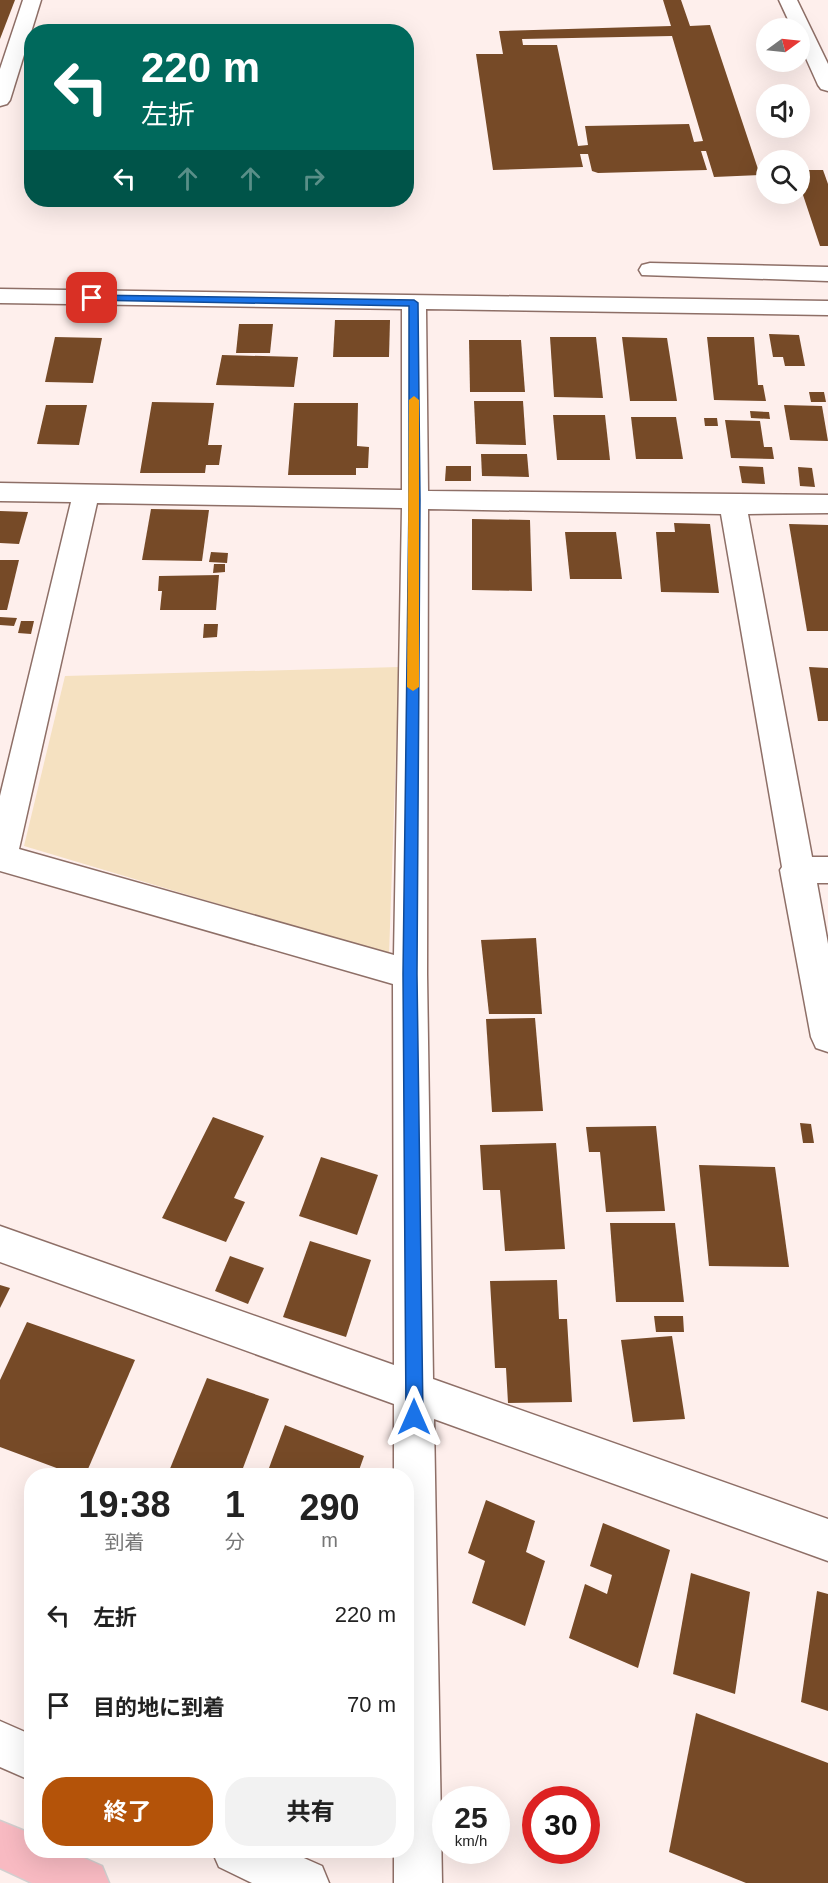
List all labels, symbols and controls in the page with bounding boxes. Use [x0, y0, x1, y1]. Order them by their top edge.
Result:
north arrow [756, 18, 810, 72]
map controls [756, 18, 810, 204]
text: 220 m [141, 44, 260, 91]
icon: left [42, 48, 120, 126]
button: sound [756, 84, 810, 138]
text: 左折 [141, 100, 195, 130]
button: search [756, 150, 810, 204]
icon: left [108, 162, 141, 195]
icon: ahead [171, 162, 204, 195]
icon: ahead [234, 162, 267, 195]
icon: right [297, 162, 330, 195]
pin [66, 272, 117, 323]
icon: arrive [75, 281, 108, 314]
position arrow [382, 1385, 446, 1449]
text: 19:38 [78, 1484, 171, 1525]
text: 1 [225, 1484, 245, 1525]
text: 290 [299, 1487, 360, 1528]
text: m [321, 1529, 338, 1551]
text: 到着 [104, 1531, 144, 1553]
text: 分 [225, 1531, 245, 1553]
icon: left [42, 1599, 75, 1632]
text: 220 m [335, 1602, 396, 1627]
text: 左折 [93, 1605, 137, 1630]
icon: arrive [42, 1689, 75, 1722]
text: 70 m [347, 1692, 396, 1717]
text: 目的地に到着 [93, 1695, 225, 1720]
button: 終了 [42, 1777, 213, 1846]
button: 共有 [225, 1777, 396, 1846]
speed limit sign: 30 [522, 1786, 600, 1864]
text: 25 [454, 1801, 488, 1834]
text: km/h [455, 1832, 487, 1849]

